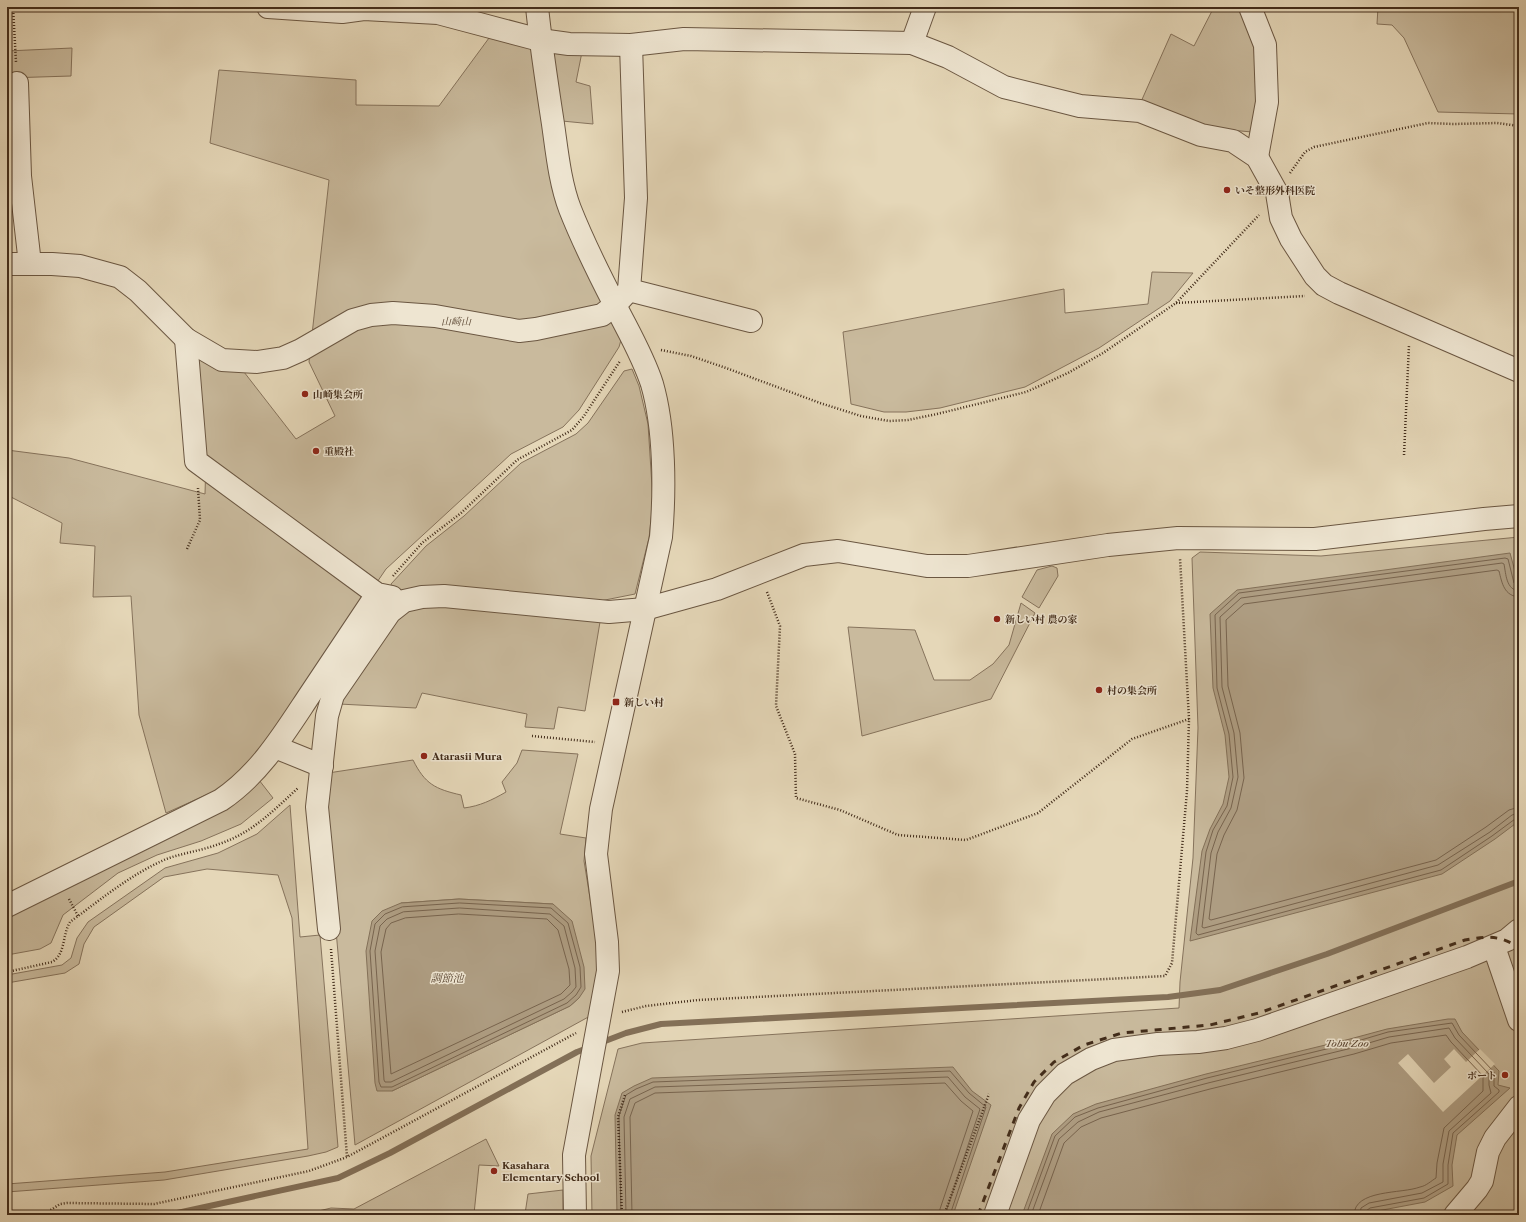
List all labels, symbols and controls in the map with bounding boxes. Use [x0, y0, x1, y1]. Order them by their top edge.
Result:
place label: いそ整形外科医院 [1235, 184, 1315, 197]
marker: いそ整形外科医院 [1222, 185, 1232, 195]
park label: 山崎山 [441, 315, 472, 328]
place label: 山崎集会所 [313, 388, 363, 401]
marker: 山崎集会所 [300, 389, 310, 399]
place label: 重殿社 [324, 445, 354, 458]
marker: 重殿社 [311, 446, 321, 456]
place label: 新しい村 農の家 [1005, 613, 1078, 626]
marker: 新しい村 農の家 [992, 614, 1002, 624]
place label: 村の集会所 [1107, 684, 1157, 697]
marker: 村の集会所 [1094, 685, 1104, 695]
place label: 新しい村 [624, 696, 664, 709]
marker: 新しい村 [611, 697, 621, 707]
place label: Atarasii Mura [431, 750, 502, 763]
marker: Atarasii Mura [419, 751, 429, 761]
water label: 調節池 [431, 971, 465, 985]
park label: Tobu Zoo [1325, 1037, 1369, 1050]
place label: ボート [1467, 1069, 1497, 1082]
marker: ボート [1500, 1070, 1510, 1080]
place label: Kasahara Elementary School [502, 1159, 600, 1184]
marker: Kasahara Elementary School [489, 1166, 499, 1176]

